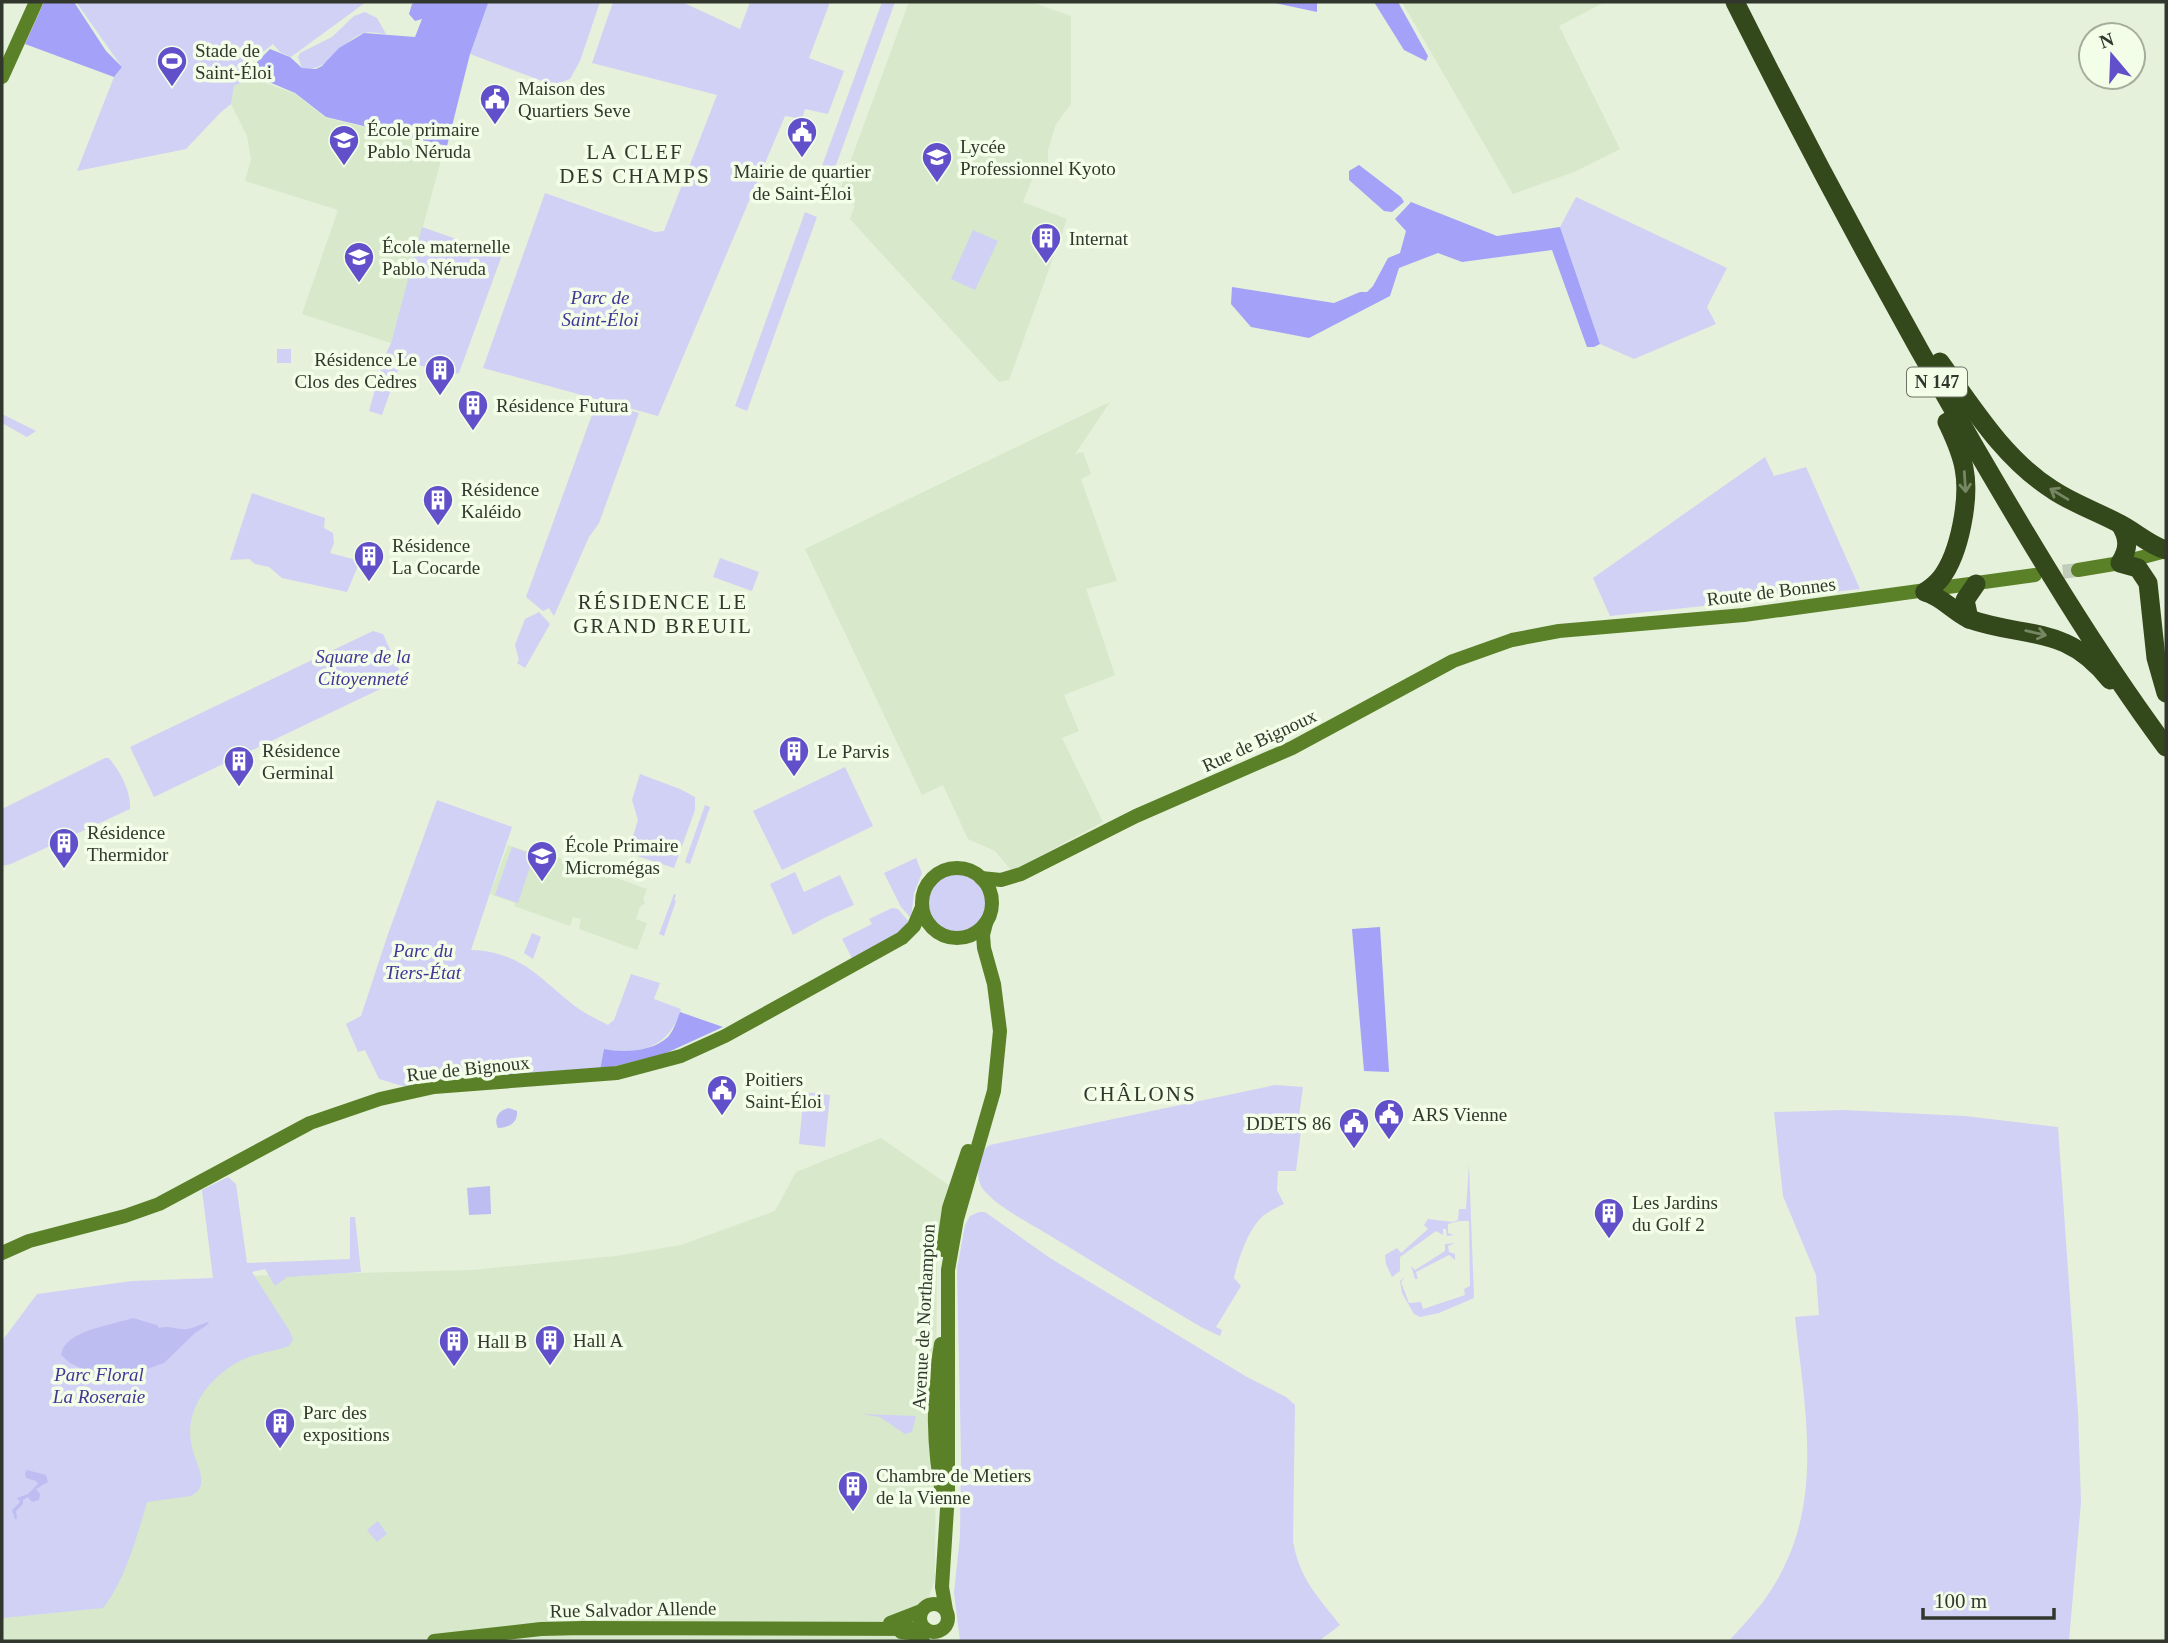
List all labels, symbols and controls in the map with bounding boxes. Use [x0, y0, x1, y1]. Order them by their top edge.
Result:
north arrow [2077, 21, 2147, 91]
text: N [2097, 28, 2117, 53]
place label: Stade de Saint-Éloi [195, 40, 272, 83]
sports icon: Stade de Saint-Éloi [155, 44, 189, 88]
place label: Maison des Quartiers Seve [518, 78, 630, 121]
public building icon: Maison des Quartiers Seve [478, 82, 512, 126]
public building icon: Mairie de quartier de Saint-Éloi [785, 115, 819, 159]
place label: École primaire Pablo Néruda [367, 119, 479, 162]
school or university icon: École primaire Pablo Néruda [327, 123, 361, 167]
place label: Lycée Professionnel Kyoto [960, 136, 1116, 179]
district label: LA CLEF DES CHAMPS [559, 140, 711, 188]
school or university icon: Lycée Professionnel Kyoto [920, 140, 954, 184]
place label: Mairie de quartier de Saint-Éloi [733, 161, 871, 204]
building icon: Internat [1029, 221, 1063, 265]
place label: Internat [1069, 228, 1129, 249]
place label: École maternelle Pablo Néruda [382, 236, 510, 279]
school or university icon: École maternelle Pablo Néruda [342, 240, 376, 284]
park label: Parc de Saint-Éloi [561, 287, 639, 330]
place label: Résidence Le Clos des Cèdres [295, 349, 417, 392]
building icon: Résidence Le Clos des Cèdres [423, 353, 457, 397]
road number: N 147 [1907, 368, 1967, 396]
building icon: Résidence Futura [456, 388, 490, 432]
place label: Résidence Futura [496, 395, 629, 416]
one-way arrow [1959, 470, 1972, 493]
place label: Résidence Kaléido [461, 479, 539, 522]
building icon: Résidence Kaléido [421, 483, 455, 527]
one-way arrow [2049, 486, 2069, 500]
place label: Résidence La Cocarde [392, 535, 480, 578]
building icon: Résidence La Cocarde [352, 539, 386, 583]
street label: Route de Bonnes [1705, 573, 1837, 610]
district label: RÉSIDENCE LE GRAND BREUIL [573, 590, 753, 638]
one-way arrow [2024, 626, 2047, 640]
park label: Square de la Citoyenneté [315, 646, 411, 689]
street label: Rue de Bignoux [1199, 705, 1320, 776]
building icon: Le Parvis [777, 734, 811, 778]
place label: Résidence Germinal [262, 740, 340, 783]
place label: Le Parvis [817, 741, 889, 762]
building icon: Résidence Germinal [222, 744, 256, 788]
place label: Résidence Thermidor [87, 822, 169, 865]
building icon: Résidence Thermidor [47, 826, 81, 870]
place label: École Primaire Micromégas [565, 835, 678, 878]
school or university icon: École Primaire Micromégas [525, 839, 559, 883]
park label: Parc du Tiers-État [385, 940, 462, 983]
street label: Rue de Bignoux [406, 1052, 531, 1085]
place label: Poitiers Saint-Éloi [745, 1069, 822, 1112]
public building icon: Poitiers Saint-Éloi [705, 1073, 739, 1117]
district label: CHÂLONS [1083, 1082, 1197, 1106]
public building icon: ARS Vienne [1372, 1097, 1406, 1141]
place label: ARS Vienne [1412, 1104, 1507, 1125]
public building icon: DDETS 86 [1337, 1106, 1371, 1150]
place label: DDETS 86 [1246, 1113, 1331, 1134]
place label: Les Jardins du Golf 2 [1632, 1192, 1718, 1235]
building icon: Les Jardins du Golf 2 [1592, 1196, 1626, 1240]
street label: Avenue de Northampton [908, 1223, 939, 1411]
building icon: Hall A [533, 1323, 567, 1367]
building icon: Hall B [437, 1324, 471, 1368]
place label: Hall A [573, 1330, 623, 1351]
place label: Hall B [477, 1331, 527, 1352]
park label: Parc Floral La Roseraie [52, 1364, 145, 1407]
place label: Parc des expositions [303, 1402, 390, 1445]
building icon: Parc des expositions [263, 1406, 297, 1450]
place label: Chambre de Metiers de la Vienne [876, 1465, 1031, 1508]
building icon: Chambre de Metiers de la Vienne [836, 1469, 870, 1513]
scale bar [1923, 1576, 2054, 1620]
text: 100 m [1934, 1589, 1987, 1613]
street label: Rue Salvador Allende [549, 1598, 717, 1621]

